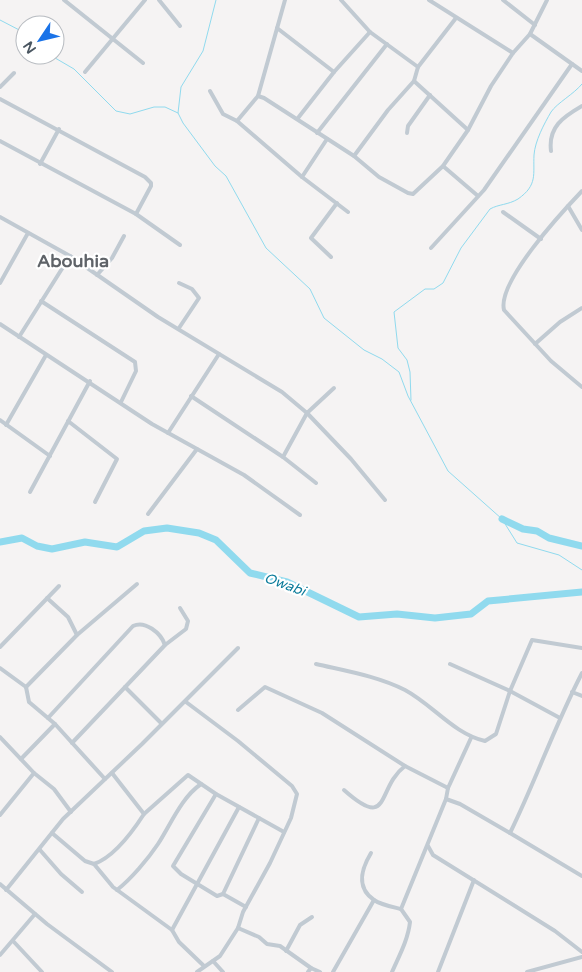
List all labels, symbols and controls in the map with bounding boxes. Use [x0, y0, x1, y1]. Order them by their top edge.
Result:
north arrow [15, 15, 65, 65]
text: N [20, 38, 40, 57]
district label: Abouhia [37, 250, 109, 272]
water label: Owabi [262, 569, 309, 600]

